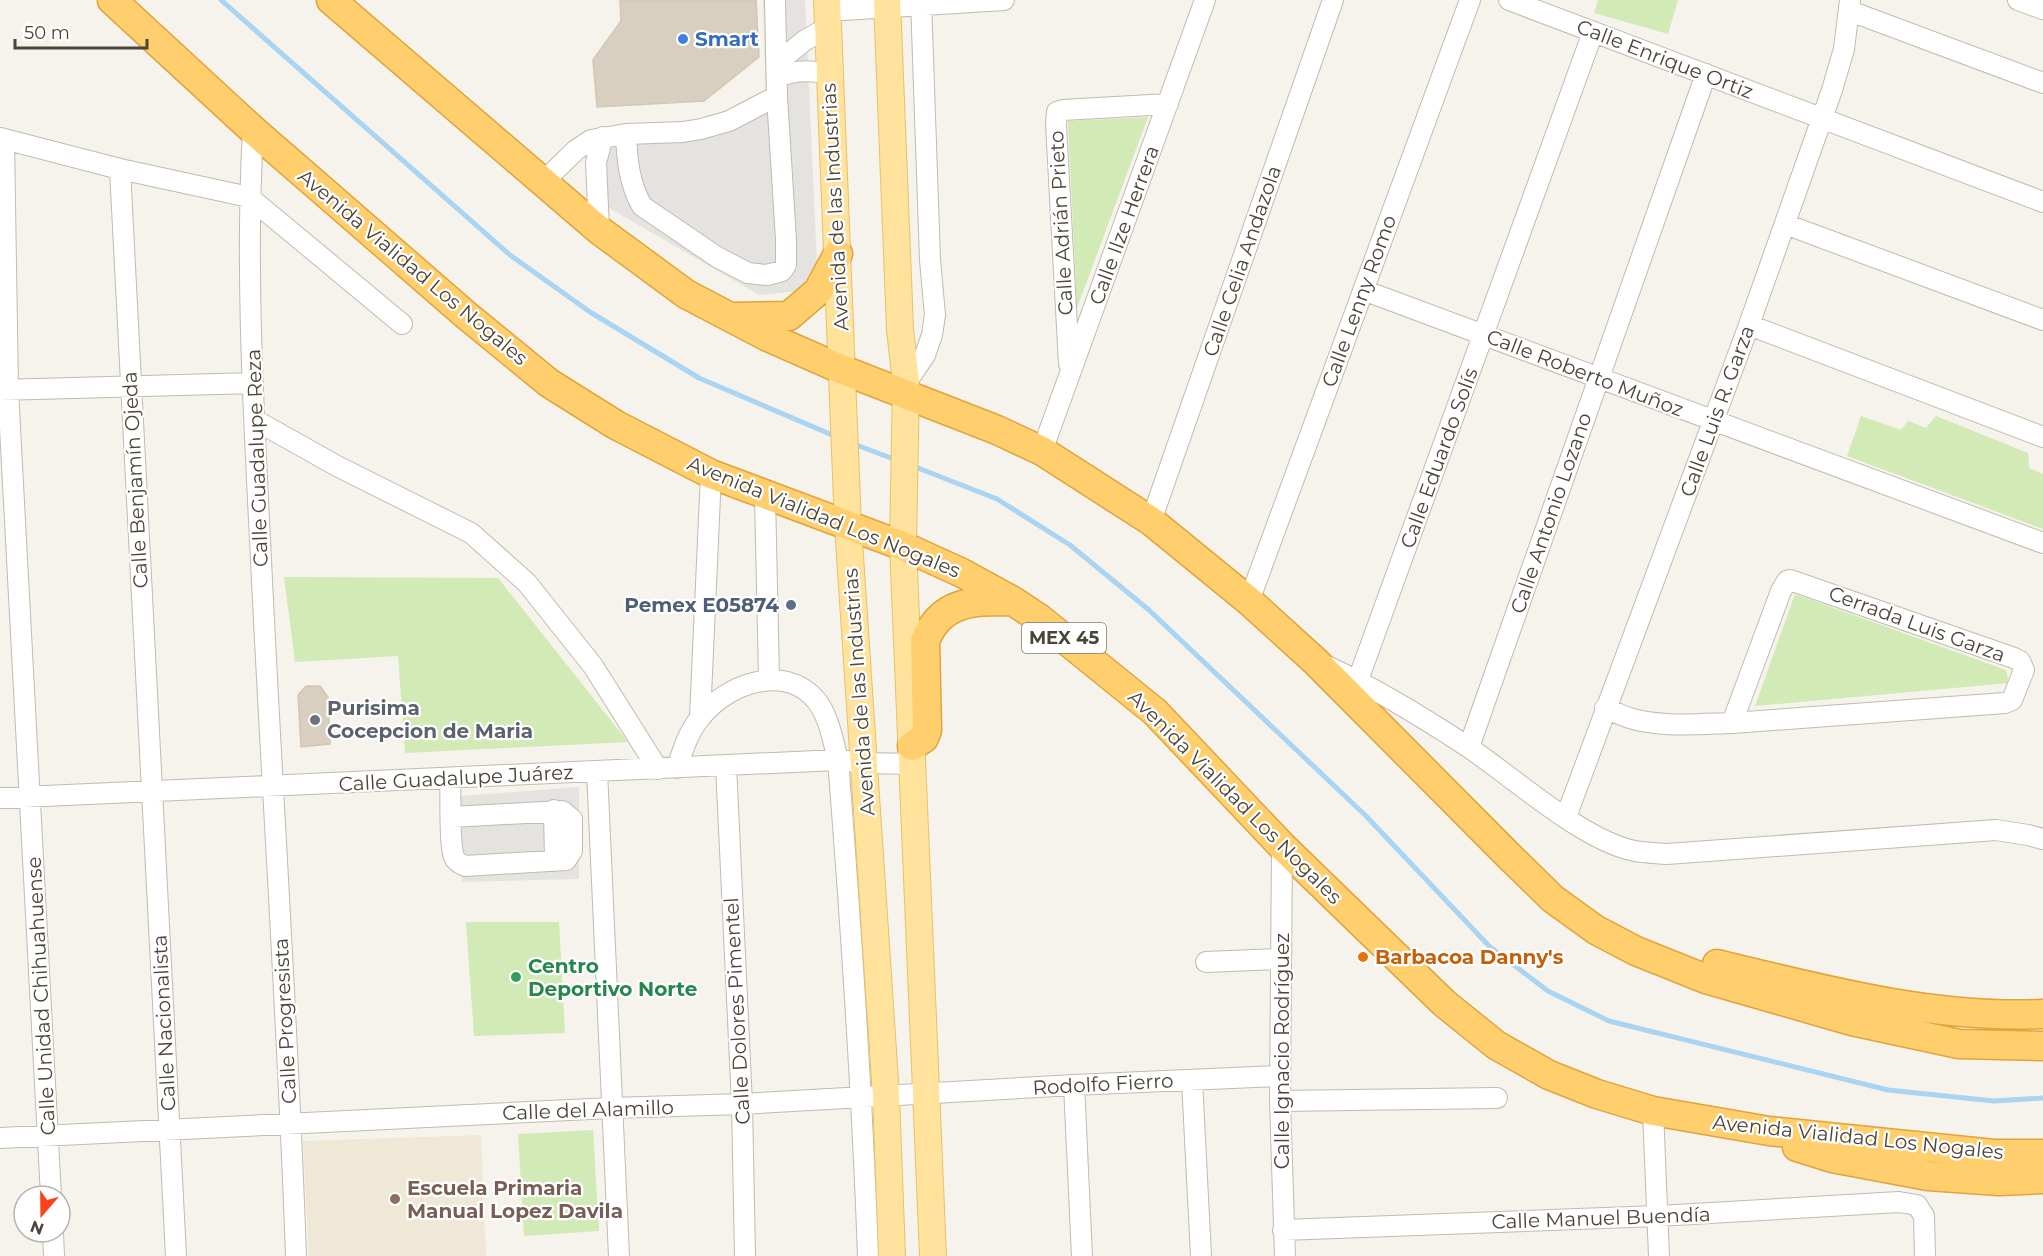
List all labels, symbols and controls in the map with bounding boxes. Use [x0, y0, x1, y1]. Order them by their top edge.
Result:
scale bar [15, 12, 147, 50]
street label: Calle Enrique Ortiz [1573, 14, 1757, 104]
text: 50 m [24, 22, 70, 44]
place label: Smart [695, 27, 759, 51]
marker: Smart [676, 32, 690, 46]
street label: Avenida de las Industrias [817, 82, 853, 332]
street label: Calle Adrián Prieto [1044, 130, 1078, 316]
street label: Calle Ilze Herrera [1084, 142, 1164, 308]
street label: Calle Celia Andazola [1198, 162, 1286, 360]
street label: Avenida Vialidad Los Nogales [293, 164, 533, 370]
street label: Calle Lenny Romo [1317, 212, 1401, 390]
street label: Calle Luis R. Garza [1675, 322, 1759, 500]
street label: Calle Roberto Muñoz [1483, 324, 1687, 422]
street label: Calle Guadalupe Reza [241, 349, 273, 567]
street label: Calle Eduardo Solís [1395, 364, 1483, 552]
street label: Calle Benjamín Ojeda [117, 371, 153, 589]
street label: Calle Antonio Lozano [1505, 409, 1597, 617]
street label: Avenida Vialidad Los Nogales [684, 451, 964, 583]
street label: Avenida de las Industrias [838, 567, 880, 817]
street label: Cerrada Luis Garza [1825, 581, 2009, 667]
place label: Pemex E05874 [624, 593, 779, 617]
marker: Pemex E05874 [784, 598, 798, 612]
road number: MEX 45 [1022, 623, 1106, 653]
street label: Avenida Vialidad Los Nogales [1123, 685, 1347, 909]
place label: Purisima Cocepcion de Maria [327, 696, 533, 743]
marker: Purisima Cocepcion de Maria [308, 713, 322, 727]
street label: Calle Guadalupe Juárez [338, 760, 574, 796]
street label: Calle Unidad Chihuahuense [22, 856, 60, 1136]
street label: Calle Dolores Pimentel [719, 897, 755, 1125]
street label: Calle Ignacio Rodríguez [1270, 933, 1294, 1169]
street label: Calle Nacionalista [147, 934, 181, 1112]
street label: Calle Progresista [269, 937, 301, 1105]
place label: Barbacoa Danny's [1375, 945, 1564, 969]
marker: Barbacoa Danny's [1356, 950, 1370, 964]
place label: Centro Deportivo Norte [528, 954, 697, 1001]
marker: Centro Deportivo Norte [509, 970, 523, 984]
street label: Rodolfo Fierro [1032, 1068, 1174, 1100]
street label: Calle del Alamillo [502, 1095, 674, 1125]
street label: Avenida Vialidad Los Nogales [1711, 1110, 2005, 1164]
place label: Escuela Primaria Manual Lopez Davila [407, 1176, 623, 1223]
north arrow [12, 1184, 72, 1244]
marker: Escuela Primaria Manual Lopez Davila [388, 1192, 402, 1206]
street label: Calle Manuel Buendía [1491, 1202, 1711, 1234]
text: N [28, 1216, 46, 1239]

